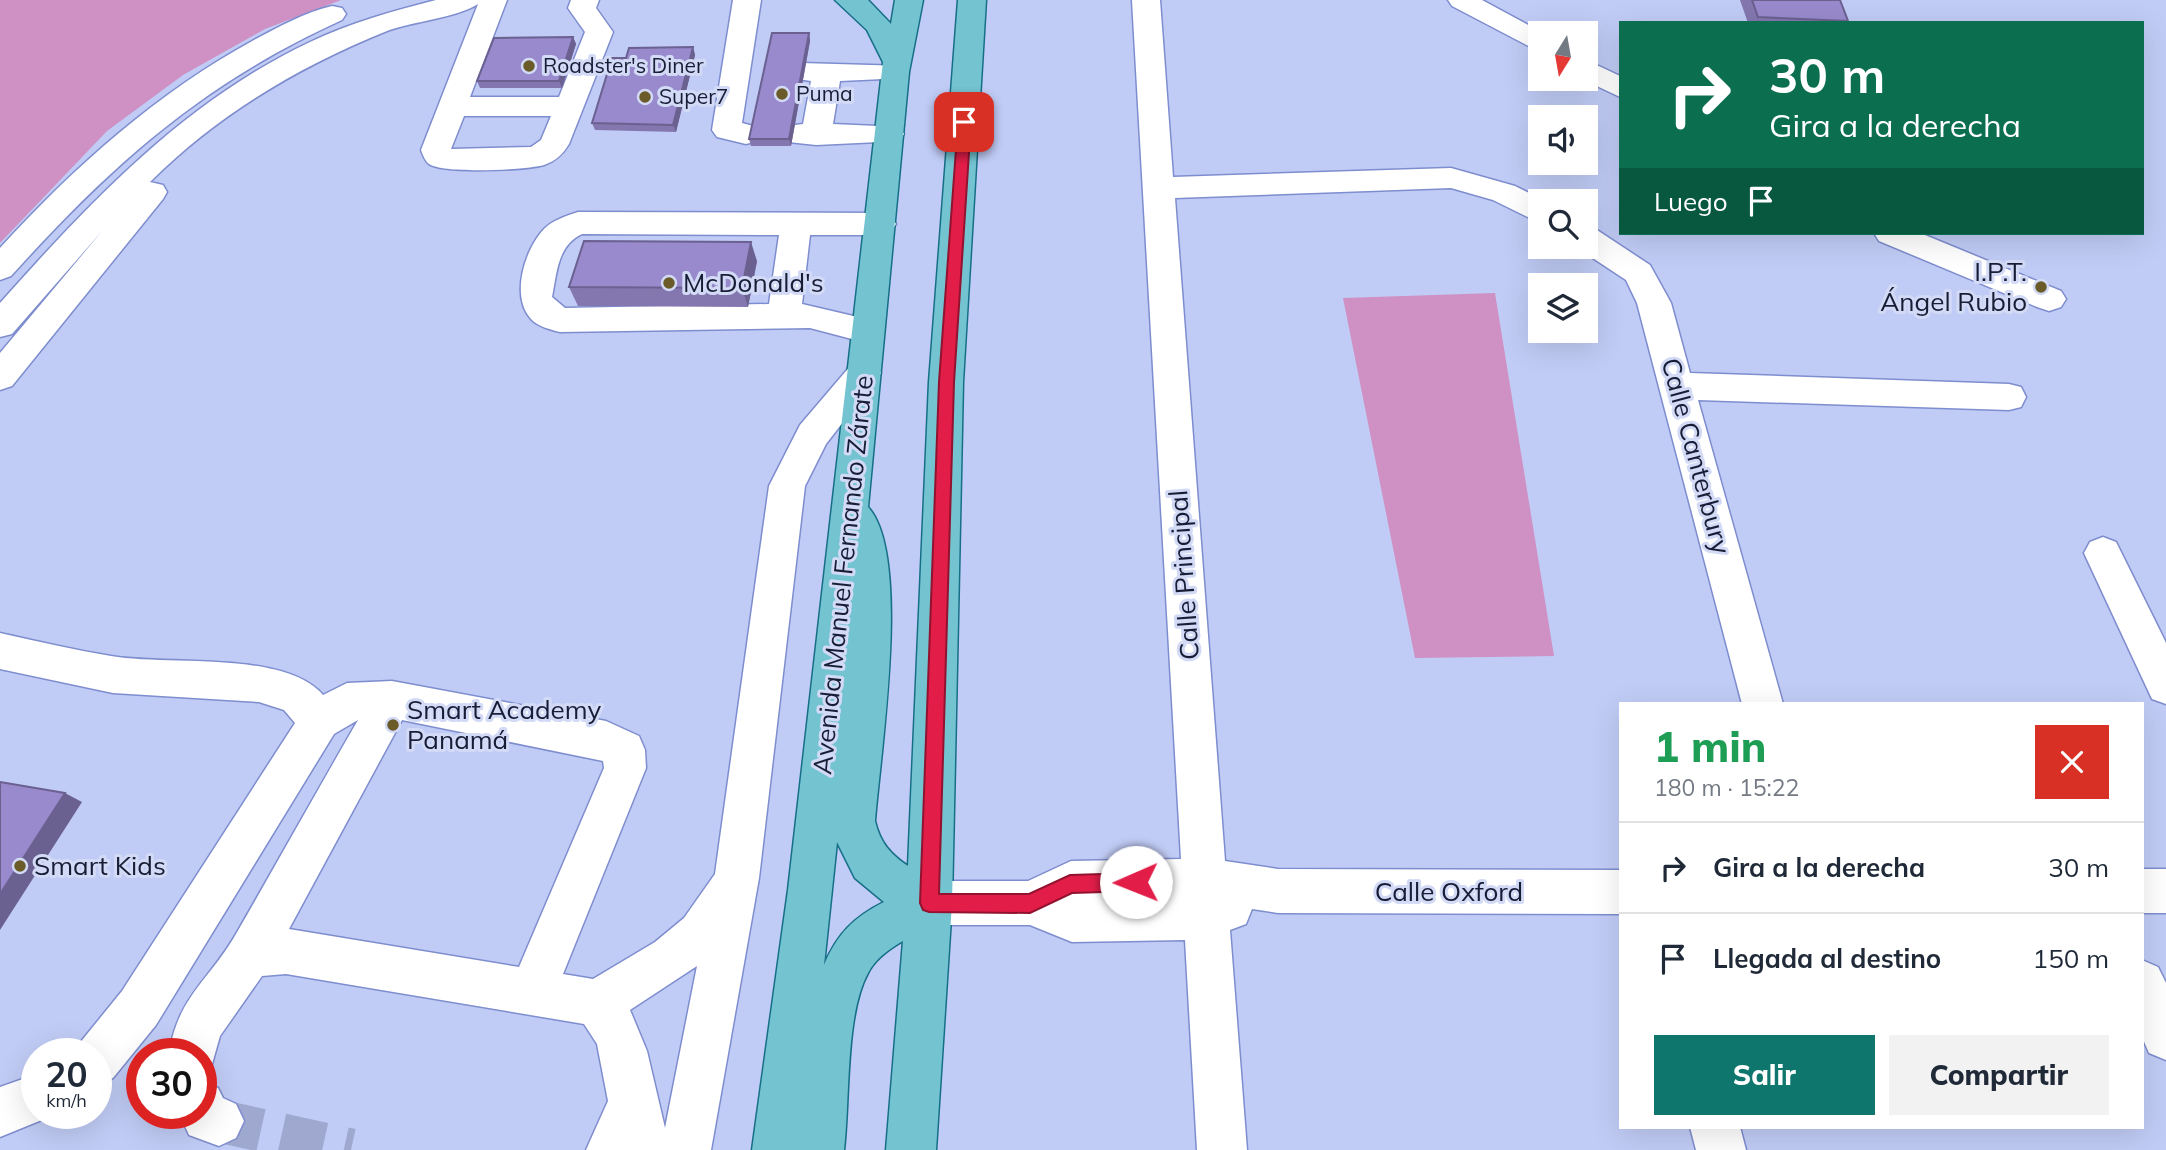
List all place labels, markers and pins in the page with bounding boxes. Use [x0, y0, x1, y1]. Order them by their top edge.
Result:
place label: Roadster's Diner [543, 52, 704, 78]
marker: Roadster's Diner [521, 58, 537, 74]
place label: Puma [796, 80, 853, 106]
place label: Super7 [659, 83, 728, 109]
marker: Puma [774, 86, 790, 102]
marker: Super7 [637, 89, 653, 105]
pin [934, 92, 994, 152]
place label: I.P.T. Ángel Rubio [1880, 255, 2027, 318]
place label: McDonald's [683, 266, 824, 299]
marker: McDonald's [661, 275, 677, 291]
marker: I.P.T. Ángel Rubio [2033, 279, 2049, 295]
place label: Smart Academy Panamá [407, 693, 601, 756]
marker: Smart Academy Panamá [385, 717, 401, 733]
place label: Smart Kids [34, 849, 166, 882]
marker: Smart Kids [12, 858, 28, 874]

